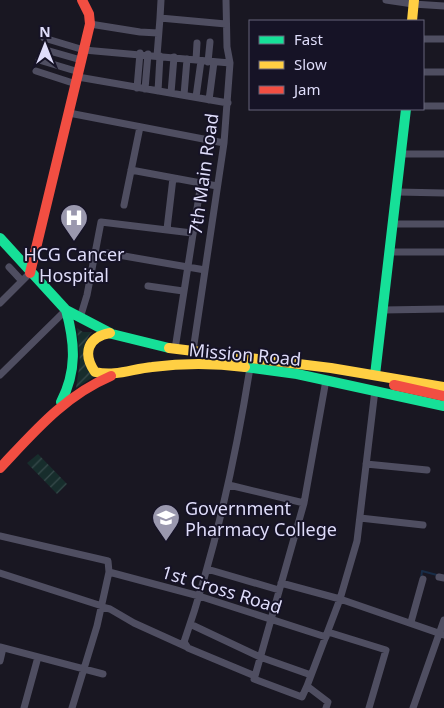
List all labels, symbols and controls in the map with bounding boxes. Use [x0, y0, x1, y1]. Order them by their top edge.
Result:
north arrow [20, 20, 70, 70]
legend [249, 20, 424, 110]
text: N [39, 22, 51, 41]
text: Fast [294, 29, 323, 49]
text: Slow [294, 54, 327, 74]
text: Jam [292, 79, 321, 99]
street label: 7th Main Road [183, 112, 223, 236]
hospital icon: HCG Cancer Hospital [59, 203, 89, 242]
place label: HCG Cancer Hospital [24, 242, 125, 287]
street label: Mission Road [188, 337, 302, 371]
place label: Government Pharmacy College [185, 496, 337, 541]
school or university icon: Government Pharmacy College [151, 503, 181, 542]
street label: 1st Cross Road [159, 559, 285, 619]

